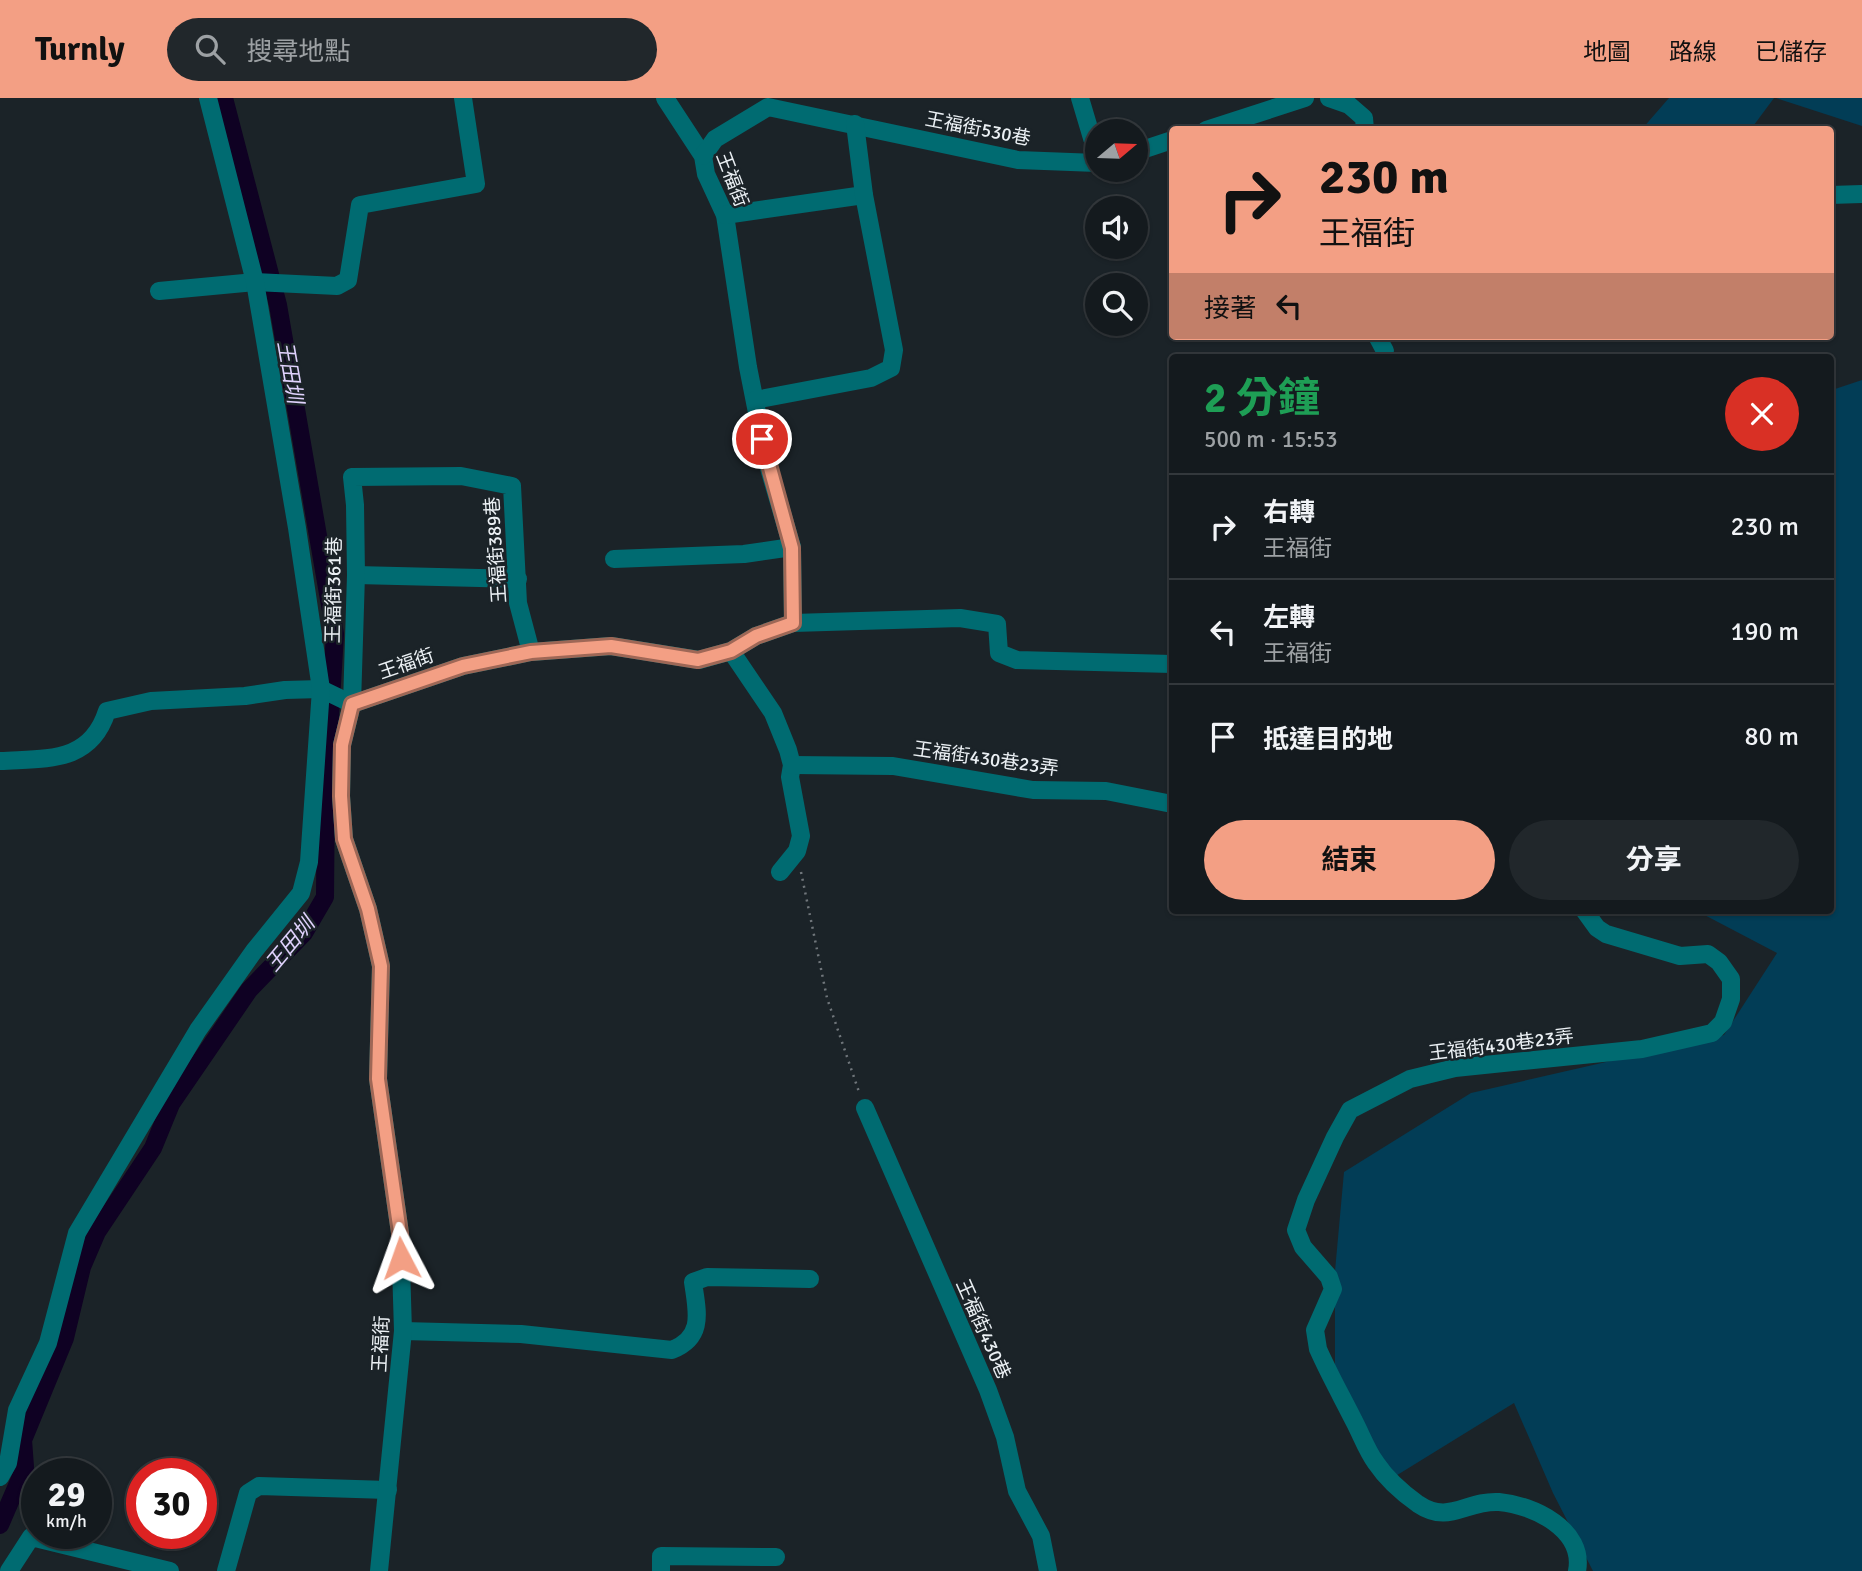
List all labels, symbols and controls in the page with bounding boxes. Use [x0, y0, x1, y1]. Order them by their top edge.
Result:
search box [167, 18, 657, 81]
text: Turnly [35, 29, 125, 70]
icon: search [191, 30, 229, 68]
text: 搜尋地點 [247, 36, 351, 68]
text: 地圖 [1583, 37, 1631, 67]
text: 路線 [1669, 37, 1717, 67]
text: 已儲存 [1755, 37, 1827, 67]
street label: 王福街530巷 [923, 107, 1033, 151]
north arrow [1085, 119, 1148, 182]
map controls [1085, 119, 1148, 336]
text: 230 m [1319, 147, 1449, 207]
street label: 王福街 [711, 148, 753, 210]
icon: right [1204, 154, 1295, 245]
button: sound [1085, 196, 1148, 259]
text: 王福街 [1319, 214, 1415, 253]
button: search [1085, 273, 1148, 336]
icon: left [1270, 287, 1308, 325]
text: 接著 [1204, 293, 1256, 325]
water label: 王田圳 [272, 339, 309, 408]
text: 2 分鐘 [1204, 373, 1320, 424]
button: close [1725, 377, 1799, 451]
pin [732, 409, 792, 469]
icon: arrive [743, 420, 781, 458]
text: 500 m · 15:53 [1204, 425, 1338, 454]
street label: 王福街389巷 [480, 496, 512, 604]
text: 右轉 [1263, 497, 1315, 529]
icon: right [1204, 508, 1242, 546]
text: 230 m [1730, 511, 1799, 543]
text: 王福街 [1263, 534, 1332, 563]
street label: 王福街361巷 [321, 536, 347, 644]
text: 左轉 [1263, 602, 1315, 634]
icon: left [1204, 613, 1242, 651]
text: 190 m [1730, 616, 1799, 648]
text: 王福街 [1263, 639, 1332, 668]
street label: 王福街 [375, 643, 437, 685]
icon: arrive [1204, 718, 1242, 756]
text: 80 m [1744, 721, 1799, 753]
text: 抵達目的地 [1263, 724, 1393, 756]
street label: 王福街430巷23弄 [912, 737, 1060, 781]
button: 結束 [1204, 820, 1495, 900]
button: 分享 [1509, 820, 1799, 900]
water label: 王田圳 [260, 909, 322, 976]
street label: 王福街430巷23弄 [1427, 1024, 1575, 1066]
position arrow [364, 1221, 438, 1295]
street label: 王福街430巷 [950, 1276, 1016, 1383]
street label: 王福街 [368, 1315, 394, 1373]
speed limit sign: 30 [126, 1458, 217, 1549]
text: 29 [48, 1473, 85, 1516]
text: km/h [46, 1510, 87, 1532]

